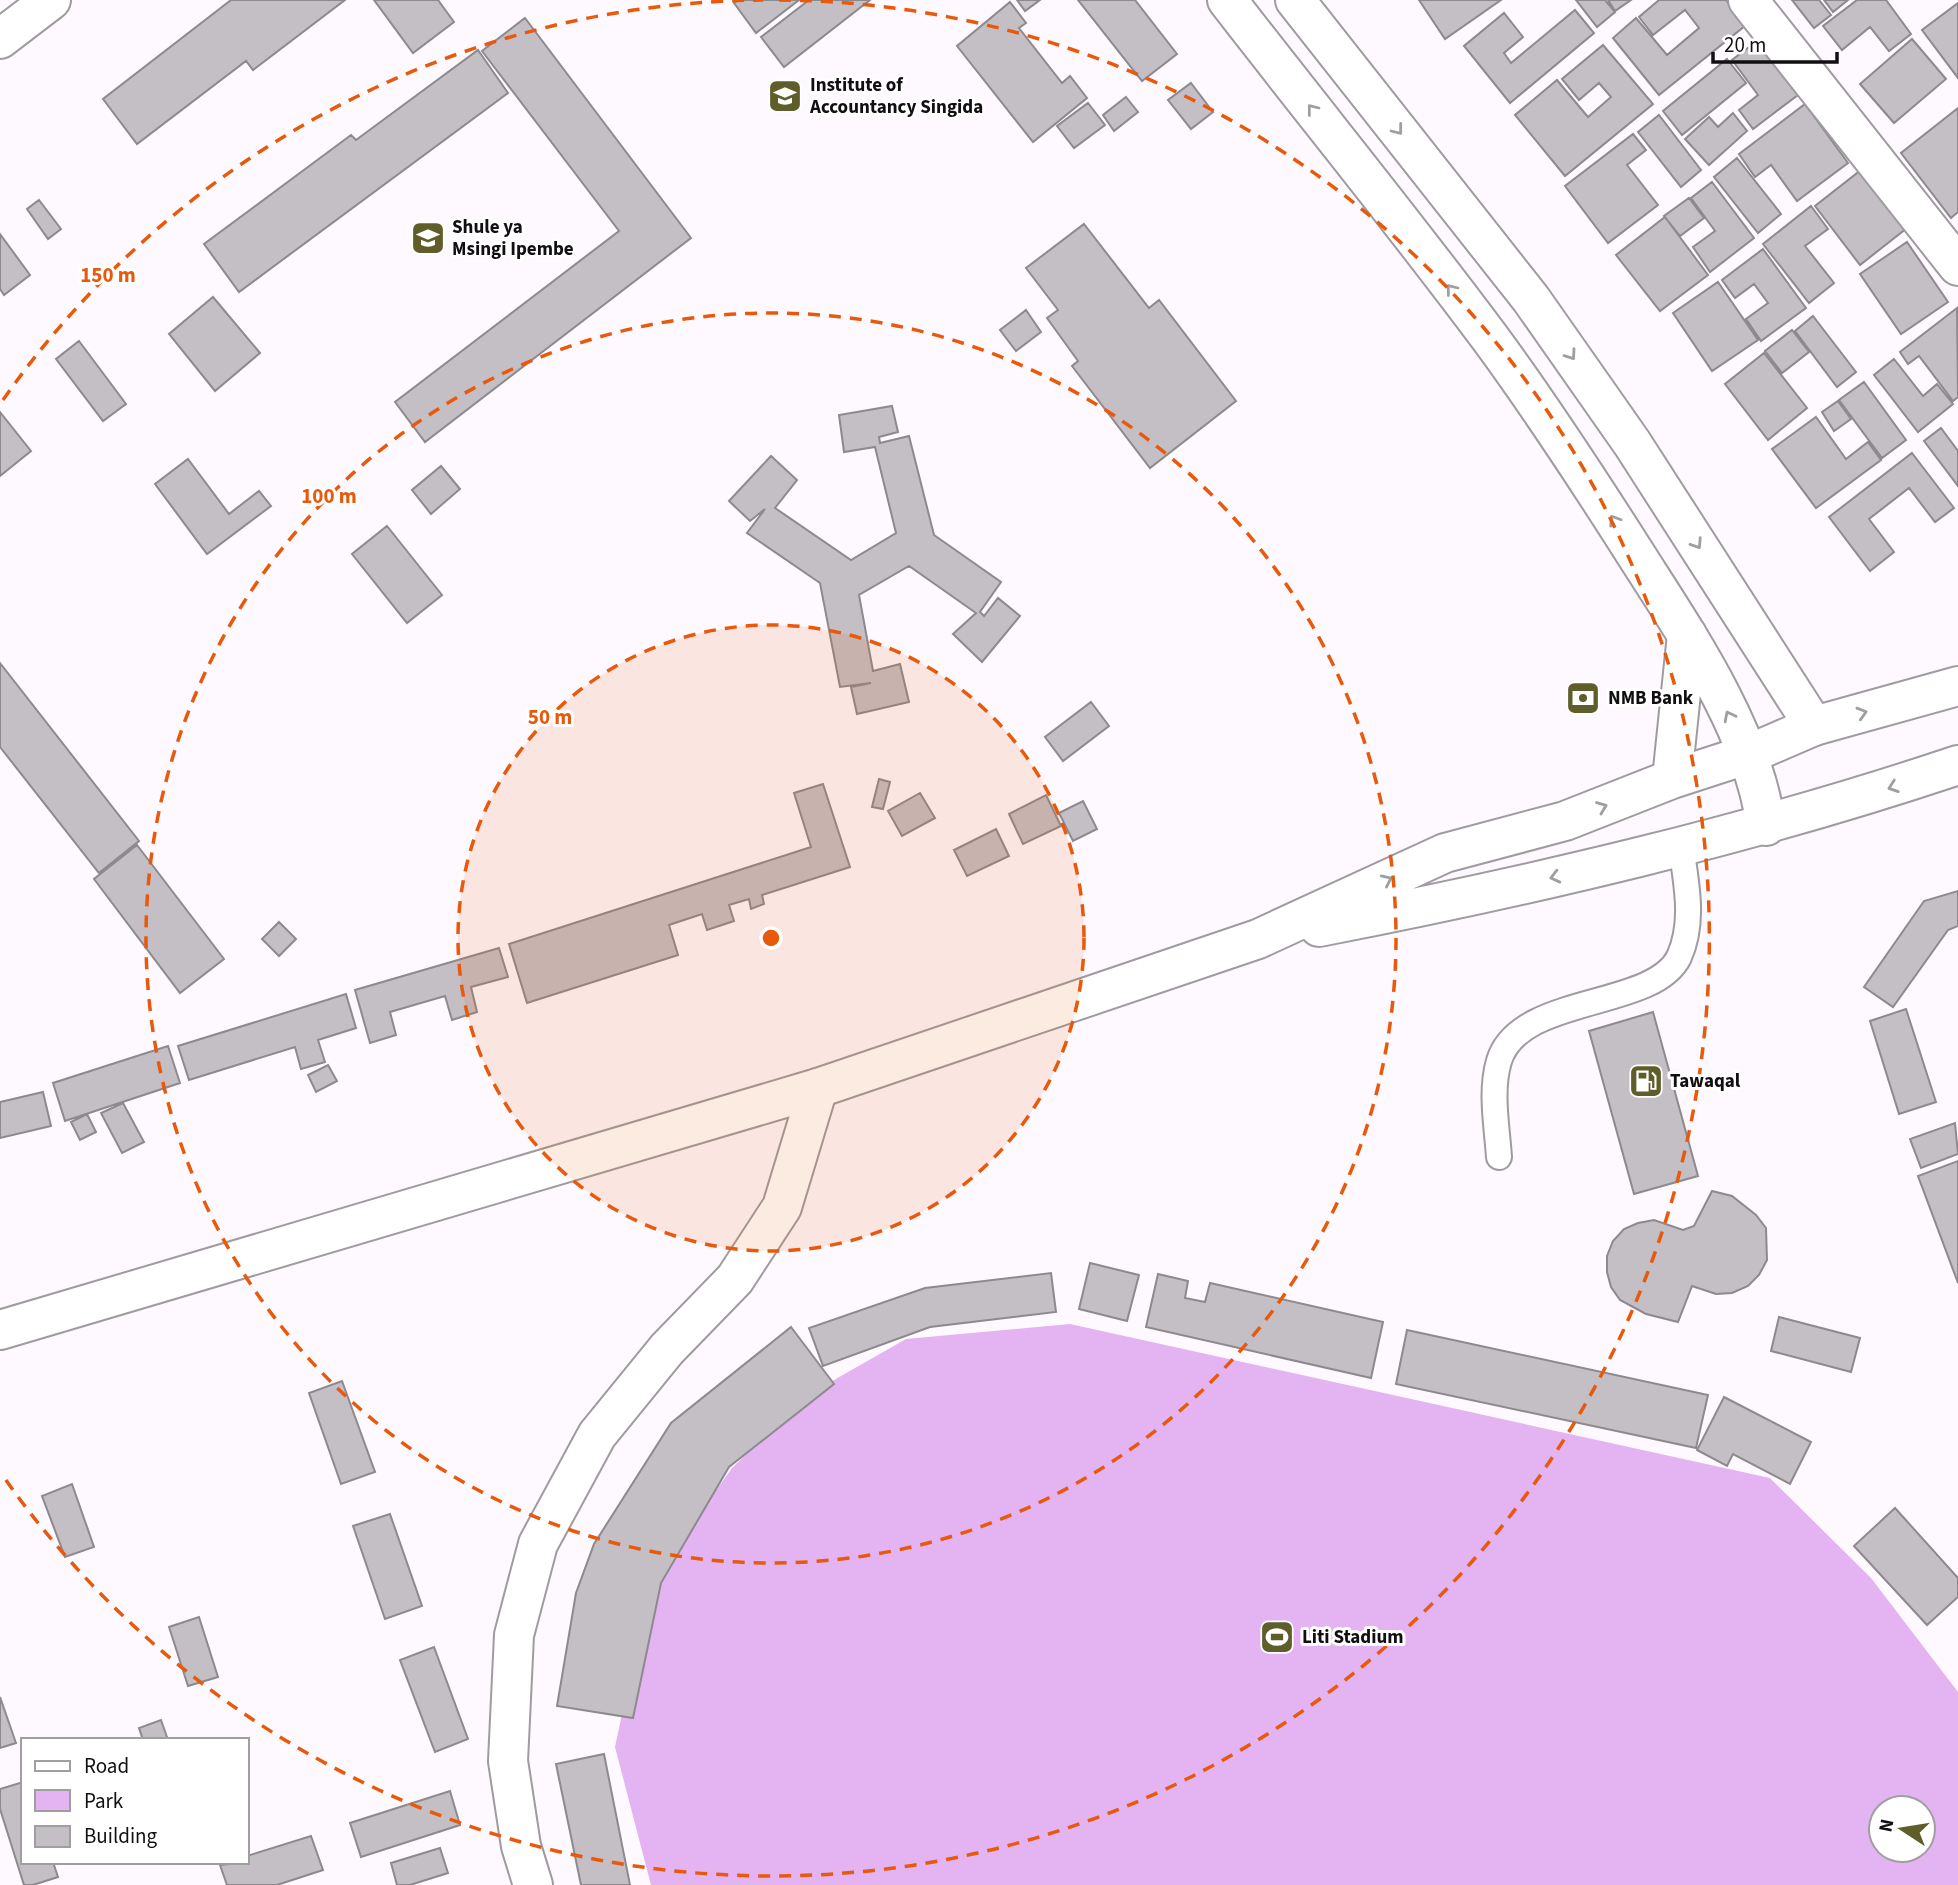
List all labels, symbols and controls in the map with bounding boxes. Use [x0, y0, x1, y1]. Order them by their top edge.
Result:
scale bar [1713, 21, 1837, 65]
text: 20 m [1724, 30, 1766, 60]
place label: Institute of Accountancy Singida [809, 72, 983, 121]
school or university icon: Institute of Accountancy Singida [766, 77, 804, 115]
one-way arrow [1307, 104, 1320, 117]
one-way arrow [1390, 122, 1402, 135]
place label: Shule ya Msingi Ipembe [452, 214, 574, 263]
school or university icon: Shule ya Msingi Ipembe [409, 219, 447, 257]
text: 150 m [80, 260, 136, 290]
one-way arrow [1447, 284, 1460, 296]
one-way arrow [1563, 347, 1575, 360]
text: 100 m [301, 481, 357, 511]
one-way arrow [1610, 515, 1622, 528]
one-way arrow [1689, 536, 1702, 549]
bank icon: NMB Bank [1564, 679, 1602, 717]
place label: NMB Bank [1608, 685, 1694, 712]
text: 50 m [528, 702, 572, 732]
one-way arrow [1855, 707, 1867, 721]
one-way arrow [1724, 711, 1738, 723]
one-way arrow [1888, 779, 1900, 793]
one-way arrow [1595, 801, 1607, 815]
one-way arrow [1549, 869, 1561, 883]
one-way arrow [1380, 874, 1392, 888]
centre of rings [759, 926, 783, 950]
fuel station icon: Tawaqal [1627, 1062, 1665, 1100]
place label: Tawaqal [1670, 1068, 1741, 1095]
sports icon: Liti Stadium [1258, 1618, 1296, 1656]
place label: Liti Stadium [1302, 1624, 1404, 1651]
legend [21, 1738, 248, 1864]
text: Road [84, 1751, 129, 1781]
text: Park [84, 1786, 124, 1816]
north arrow [1867, 1794, 1937, 1864]
text: N [1872, 1817, 1901, 1835]
text: Building [84, 1821, 158, 1851]

